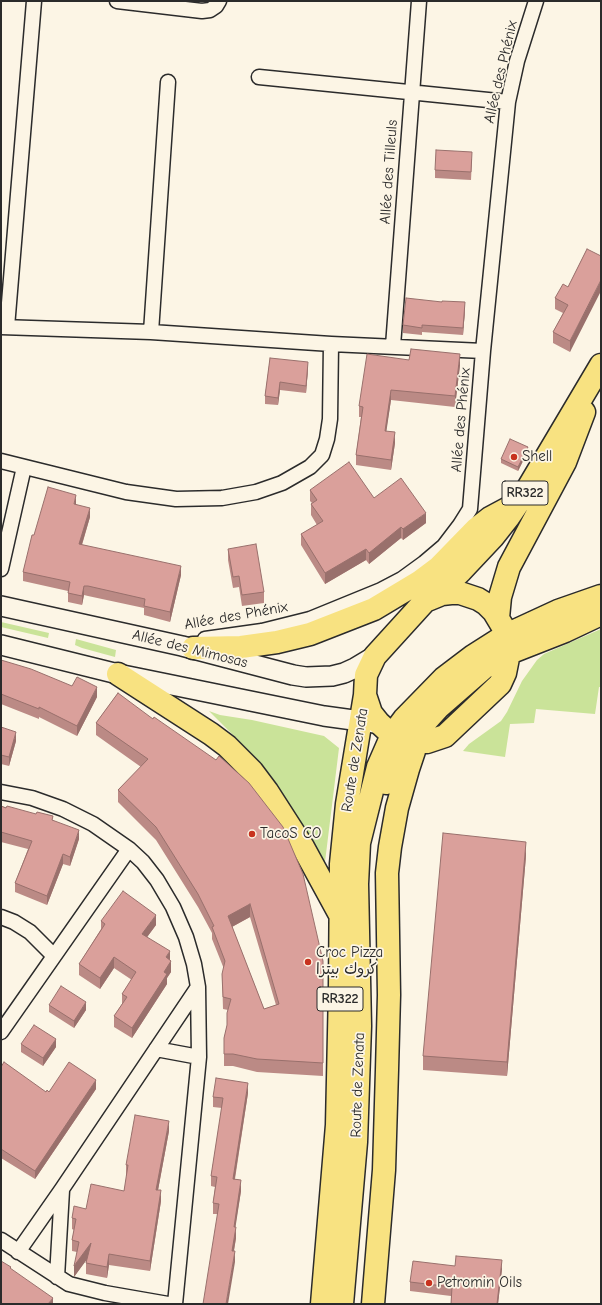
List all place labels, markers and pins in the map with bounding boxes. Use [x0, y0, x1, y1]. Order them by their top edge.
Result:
place label: Shell [522, 448, 552, 466]
marker: Shell [509, 452, 519, 462]
place label: TacoS CO [260, 825, 321, 843]
marker: TacoS CO [247, 829, 257, 839]
place label: Croc Pizza كروك بيتزا [316, 944, 383, 979]
marker: Croc Pizza كروك بيتزا [303, 957, 313, 967]
place label: Petromin Oils [437, 1274, 522, 1292]
marker: Petromin Oils [424, 1278, 434, 1288]

